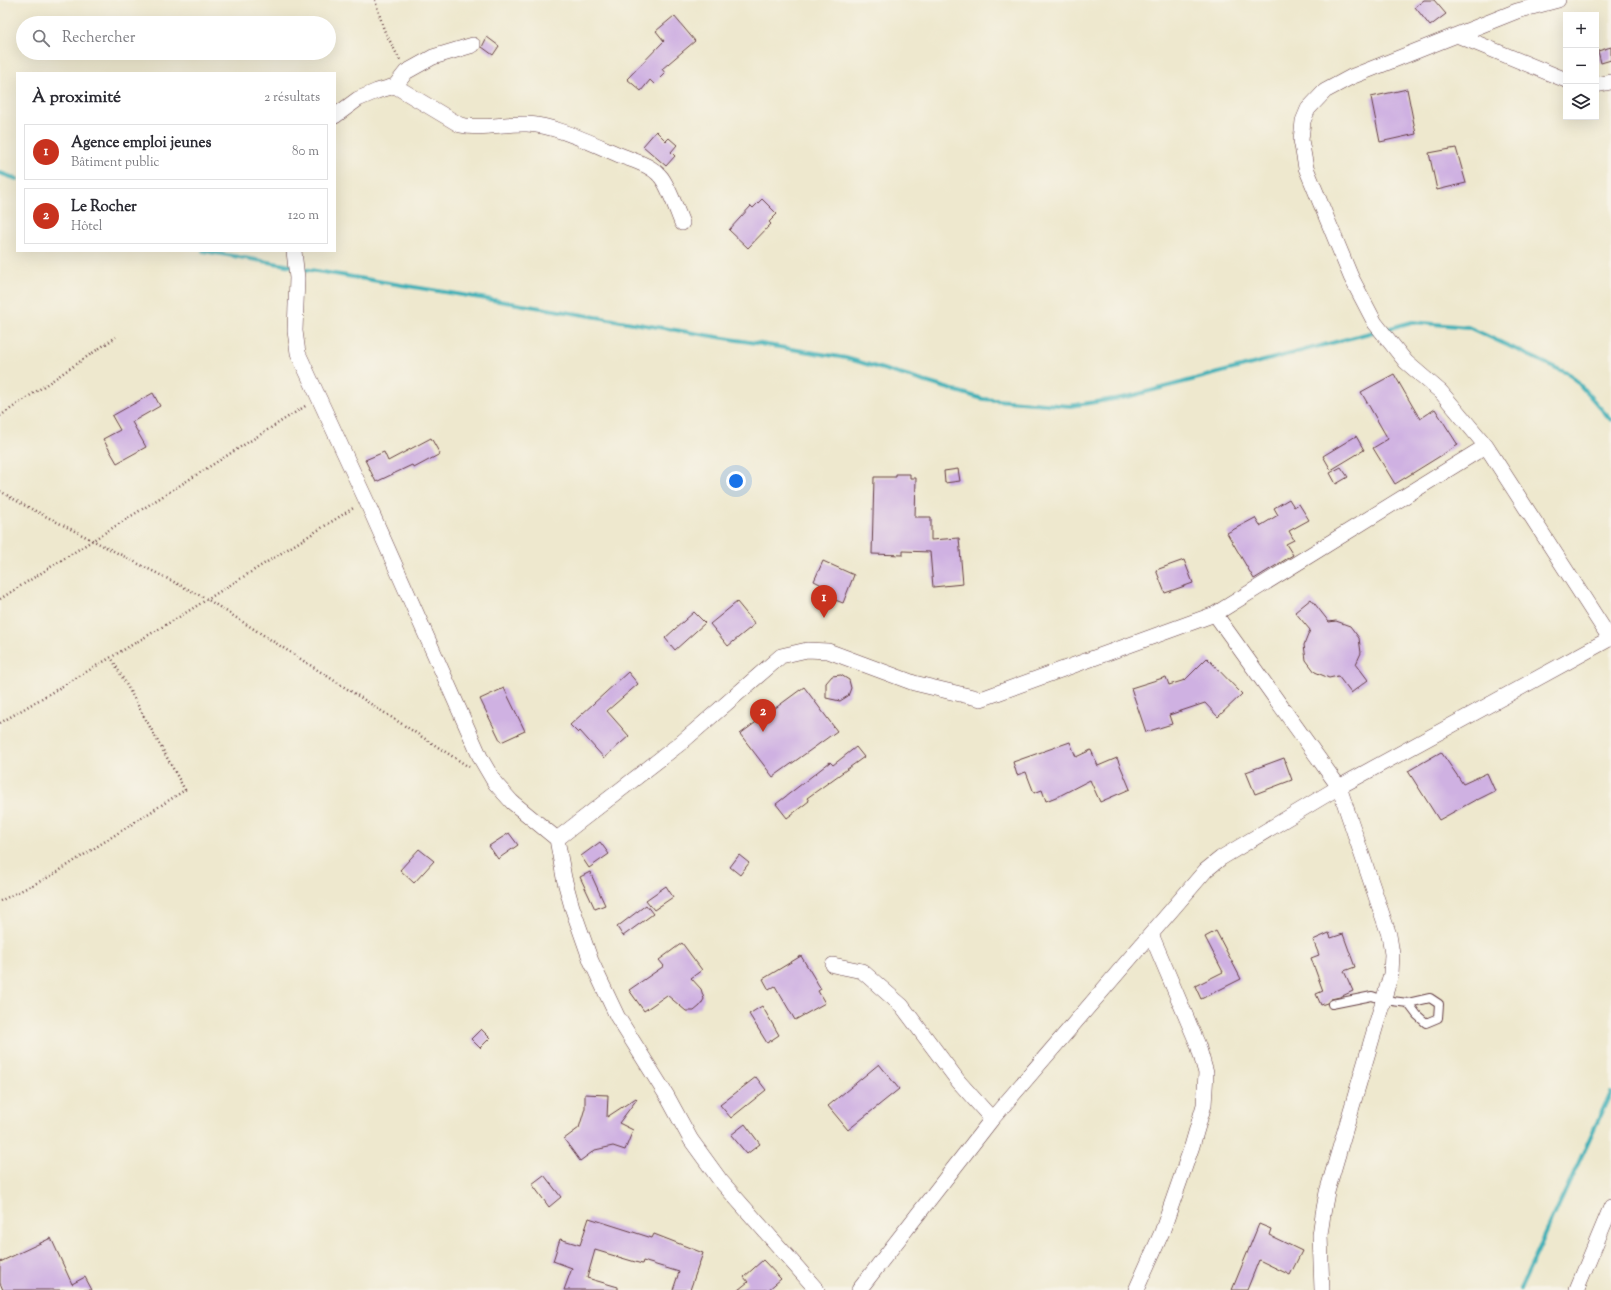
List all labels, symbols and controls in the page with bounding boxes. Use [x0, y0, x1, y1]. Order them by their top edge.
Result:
map controls [1563, 12, 1599, 120]
button: + [1563, 12, 1599, 48]
search box [16, 16, 336, 60]
icon: search [30, 27, 52, 49]
text: Rechercher [62, 28, 135, 49]
button: − [1563, 48, 1599, 84]
button: layers [1563, 84, 1599, 120]
text: À proximité [32, 86, 121, 110]
text: 2 résultats [264, 89, 320, 107]
text: Agence emploi jeunes [71, 133, 211, 154]
text: 1 [44, 143, 48, 161]
text: 80 m [292, 143, 319, 161]
text: Bâtiment public [71, 154, 159, 172]
text: Le Rocher [71, 197, 137, 218]
text: 2 [43, 207, 49, 225]
text: 120 m [288, 207, 319, 225]
text: Hôtel [71, 218, 102, 236]
your location [726, 471, 746, 491]
pin: 1 [811, 585, 837, 618]
pin: 2 [750, 699, 776, 732]

